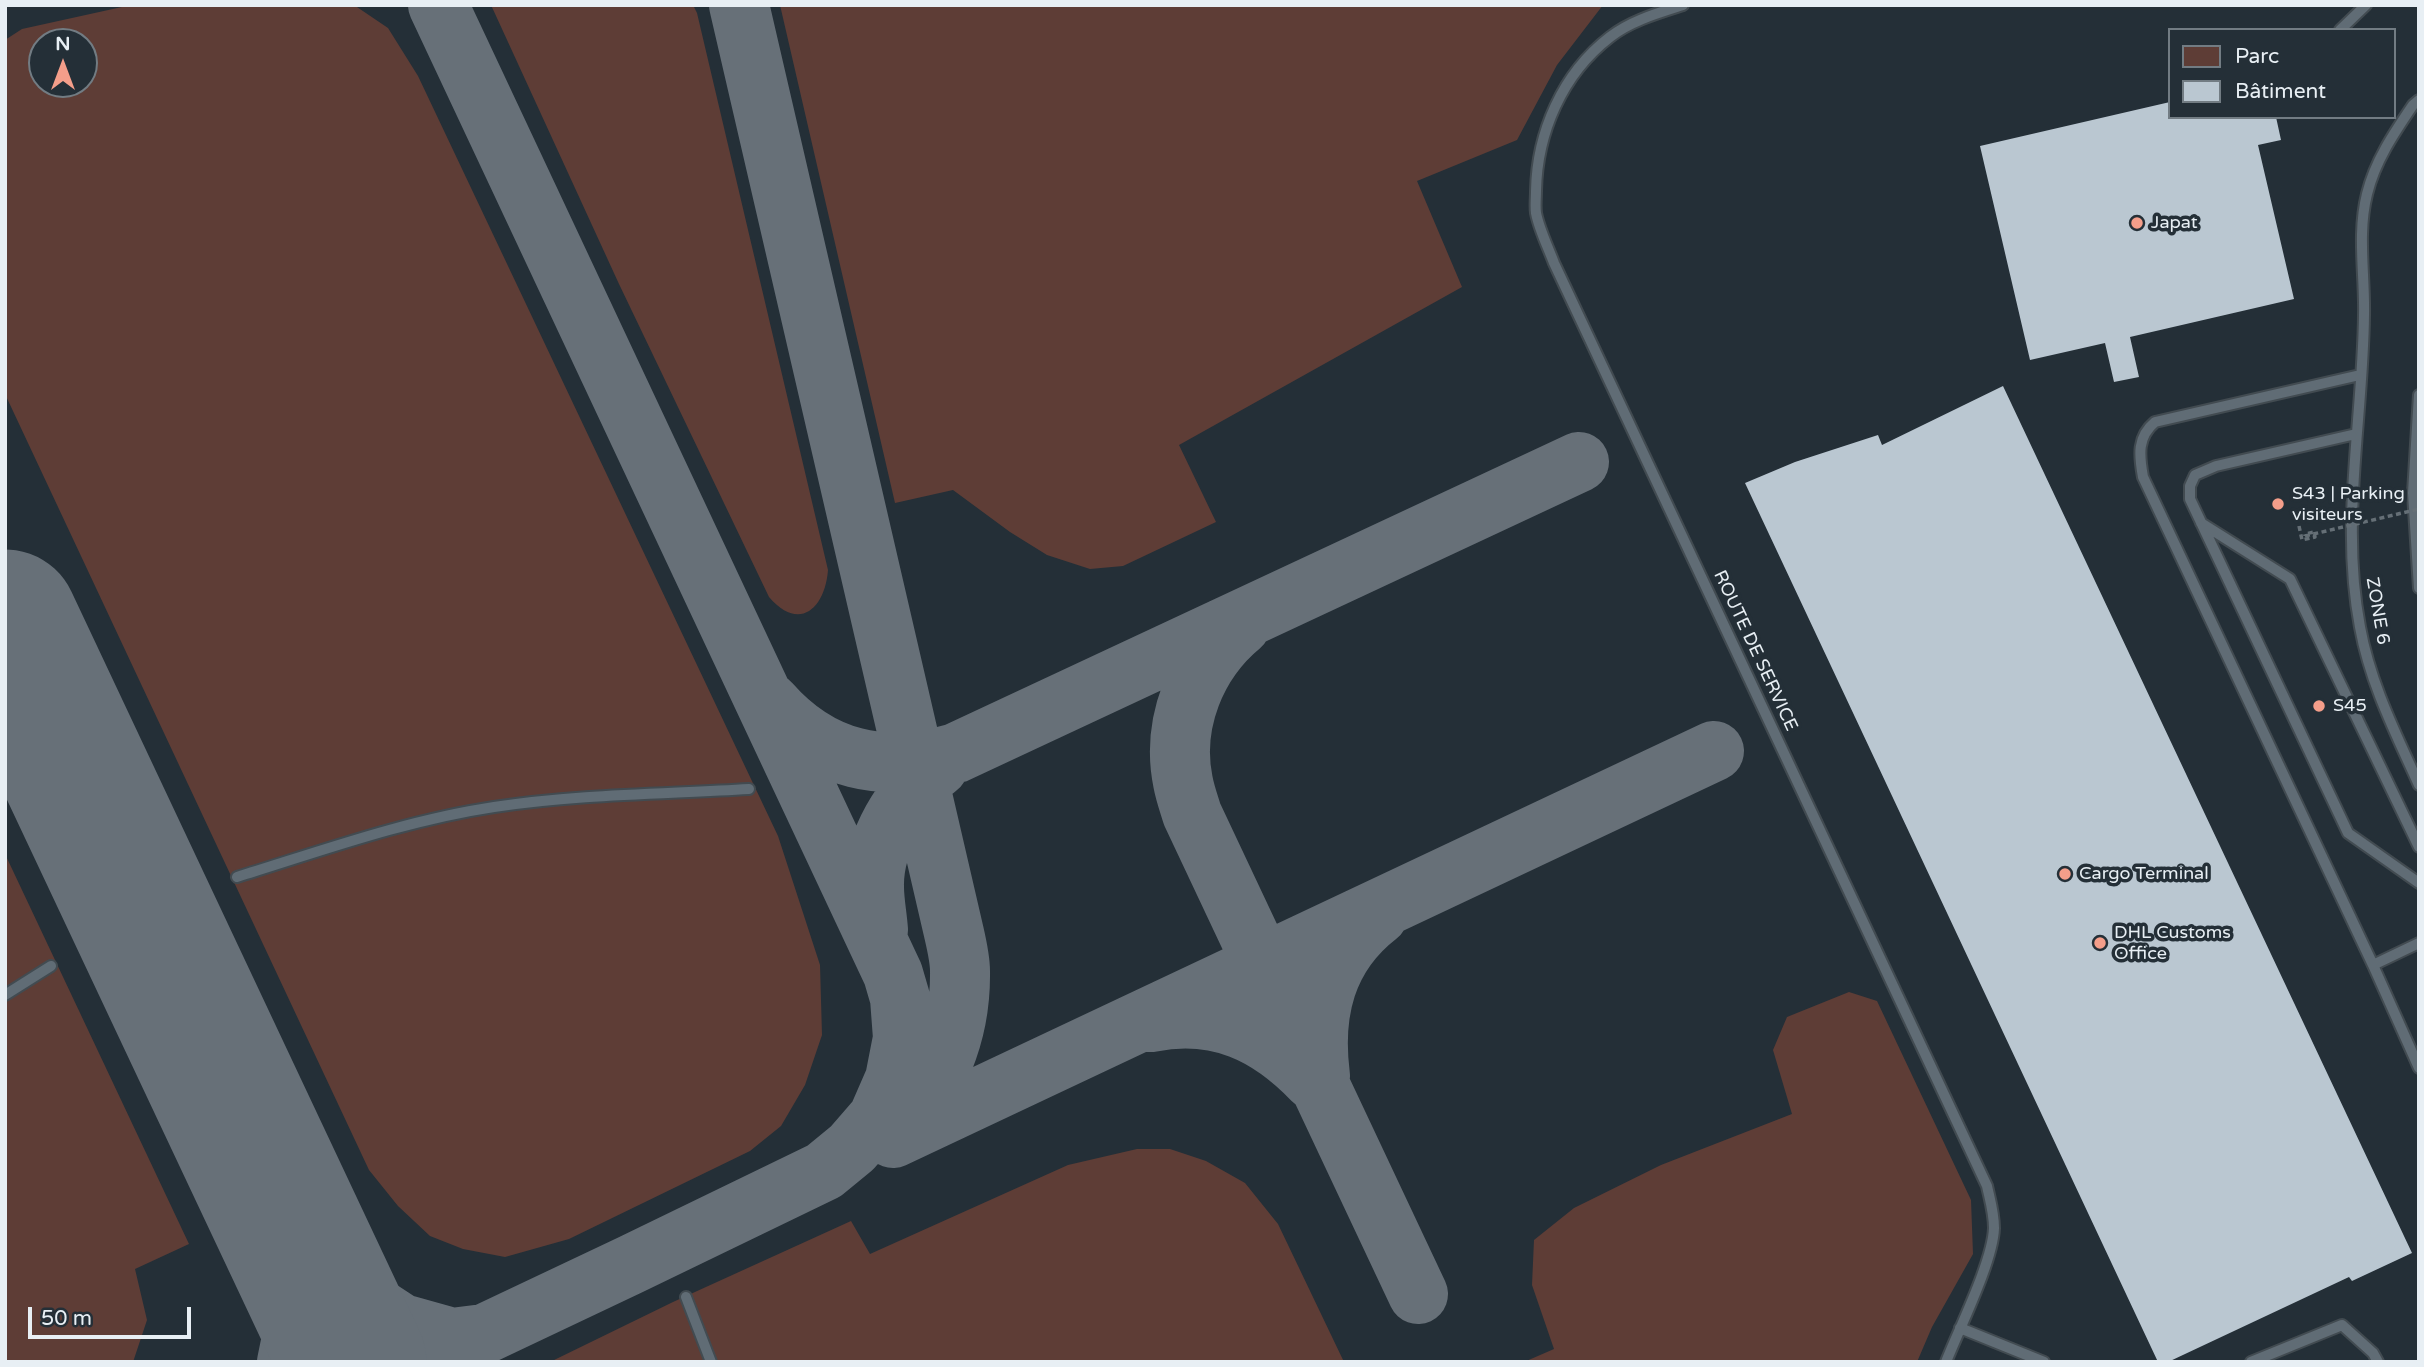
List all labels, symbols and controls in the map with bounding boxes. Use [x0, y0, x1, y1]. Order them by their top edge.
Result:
north arrow [28, 28, 98, 98]
legend [2168, 28, 2396, 119]
text: N [55, 33, 71, 55]
text: Parc [2235, 44, 2279, 69]
text: Bâtiment [2235, 79, 2326, 104]
place label: Japat [2151, 212, 2198, 234]
marker: Japat [2129, 215, 2145, 231]
place label: S43 | Parking visiteurs [2292, 483, 2405, 526]
marker: S43 | Parking visiteurs [2270, 496, 2286, 512]
street label: ROUTE DE SERVICE [1708, 567, 1802, 735]
street label: ZONE 6 [2360, 576, 2394, 646]
place label: S45 [2333, 695, 2367, 717]
marker: S45 [2311, 698, 2327, 714]
place label: Cargo Terminal [2079, 863, 2209, 885]
marker: Cargo Terminal [2057, 866, 2073, 882]
place label: DHL Customs Office [2114, 922, 2231, 964]
marker: DHL Customs Office [2092, 935, 2108, 951]
scale bar [32, 1294, 194, 1338]
text: 50 m [41, 1306, 92, 1331]

